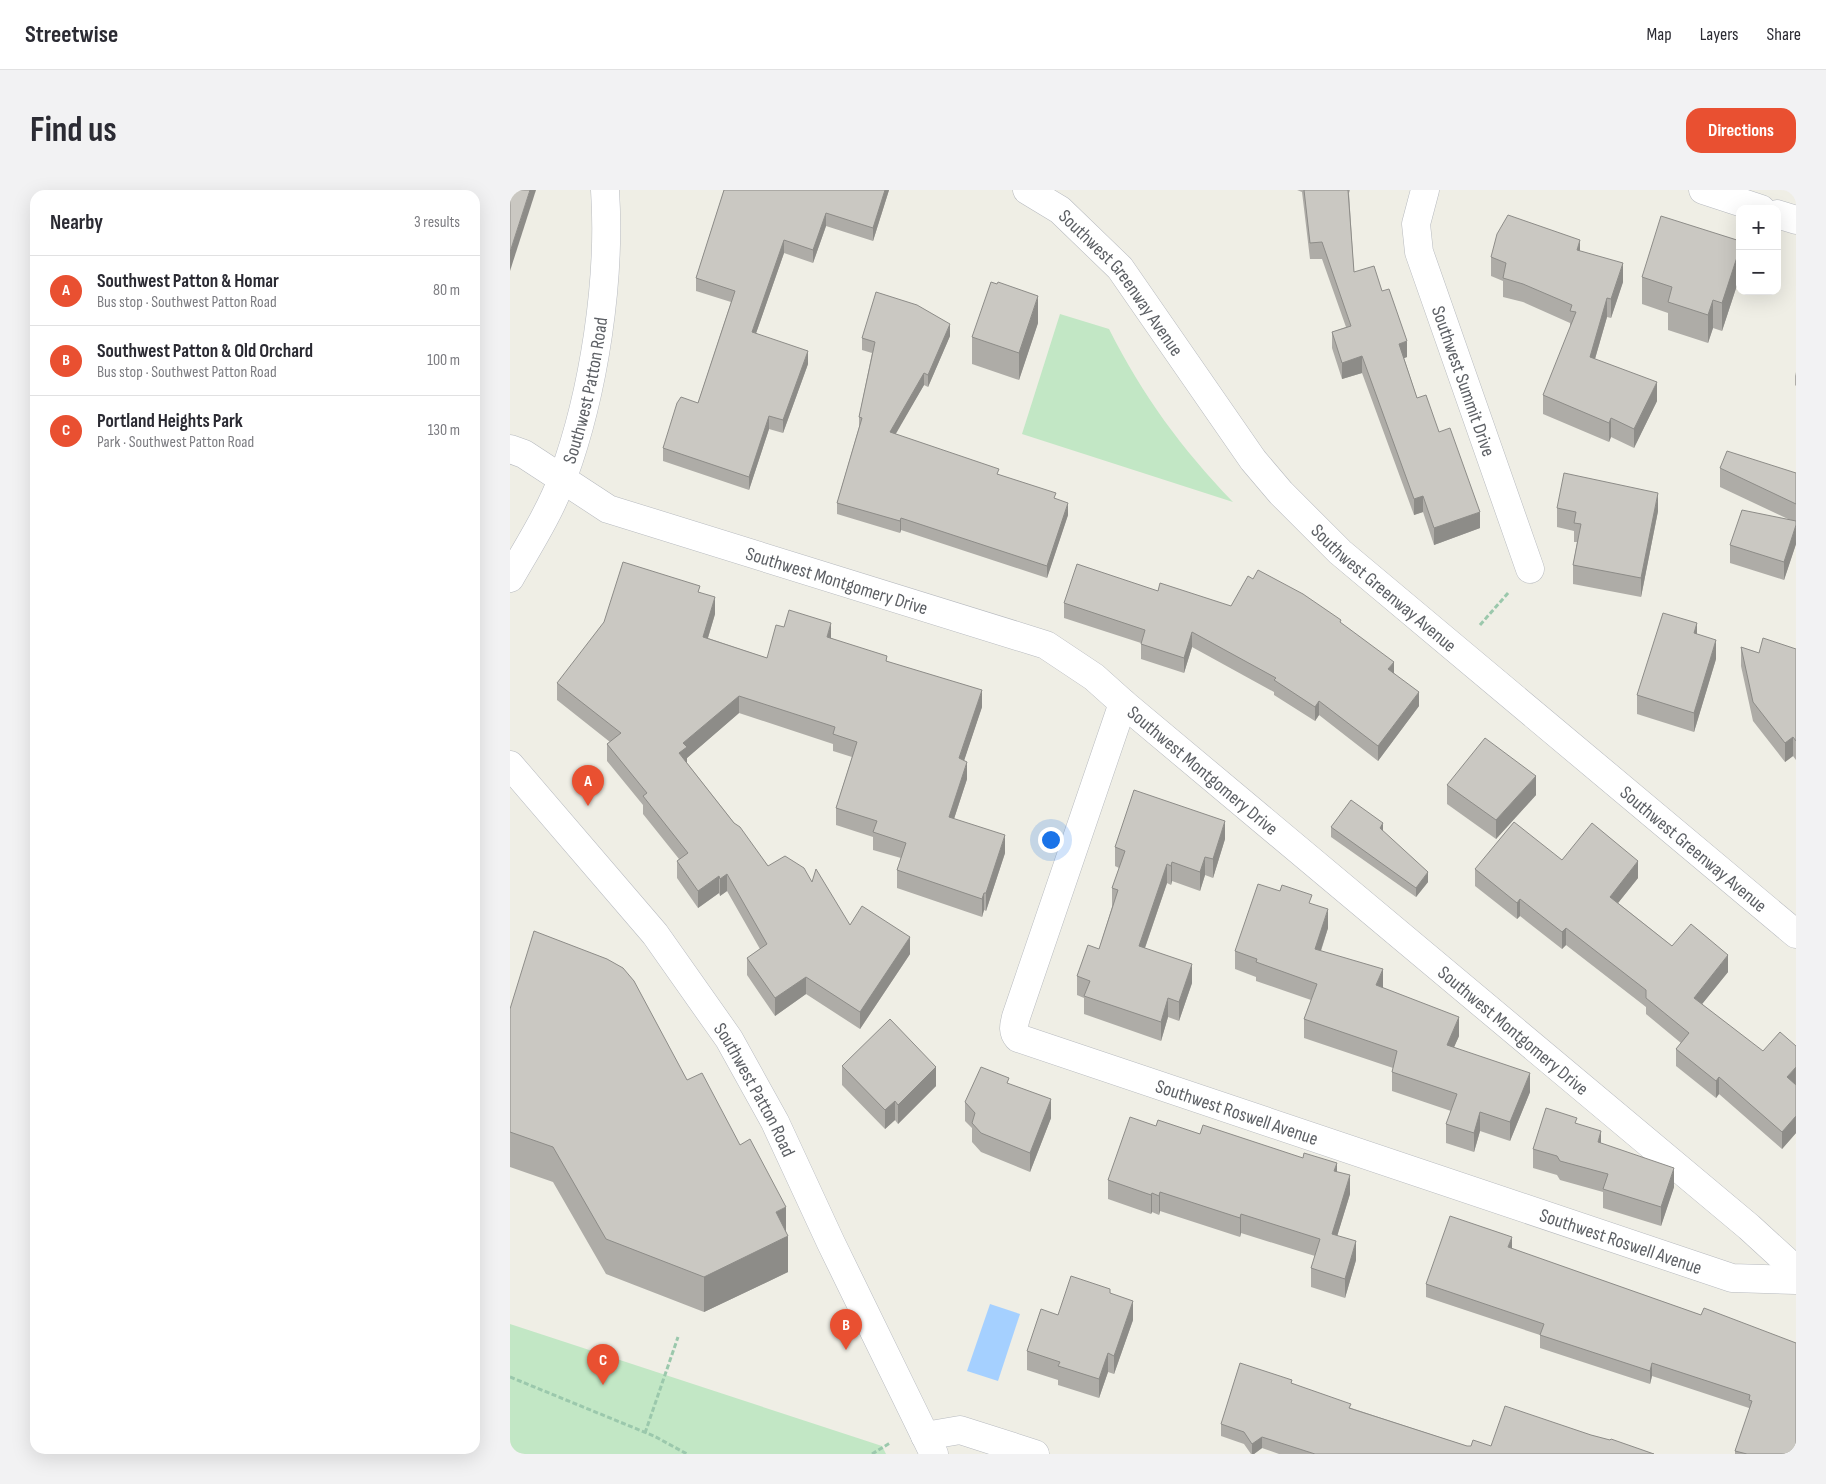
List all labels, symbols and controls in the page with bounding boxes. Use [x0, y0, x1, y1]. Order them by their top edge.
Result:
text: Streetwise [25, 20, 118, 49]
text: Map [1647, 24, 1672, 45]
text: Layers [1700, 24, 1739, 45]
text: Share [1767, 24, 1801, 45]
button: Directions [1686, 108, 1796, 153]
text: Find us [30, 109, 117, 152]
street label: Southwest Greenway Avenue [1053, 205, 1188, 361]
map controls [1736, 205, 1781, 295]
button: + [1736, 205, 1781, 250]
text: Nearby [50, 210, 103, 235]
text: 3 results [414, 213, 460, 232]
button: − [1736, 250, 1781, 295]
text: Southwest Patton & Homar [97, 270, 279, 293]
text: A [62, 281, 70, 300]
text: 80 m [433, 281, 460, 300]
text: Bus stop · Southwest Patton Road [97, 293, 277, 312]
street label: Southwest Summit Drive [1426, 303, 1500, 460]
street label: Southwest Patton Road [558, 316, 613, 467]
text: Southwest Patton & Old Orchard [97, 340, 313, 363]
text: B [62, 351, 70, 370]
text: 100 m [427, 351, 460, 370]
text: Bus stop · Southwest Patton Road [97, 363, 277, 382]
text: Portland Heights Park [97, 410, 243, 433]
text: C [62, 421, 70, 440]
text: 130 m [428, 421, 460, 440]
text: Park · Southwest Patton Road [97, 433, 254, 452]
street label: Southwest Greenway Avenue [1306, 520, 1461, 658]
street label: Southwest Montgomery Drive [743, 542, 930, 621]
street label: Southwest Montgomery Drive [1122, 702, 1282, 841]
pin: A [572, 765, 604, 806]
street label: Southwest Greenway Avenue [1615, 782, 1771, 918]
your location [1038, 827, 1064, 853]
street label: Southwest Montgomery Drive [1433, 962, 1593, 1101]
street label: Southwest Patton Road [708, 1019, 799, 1161]
street label: Southwest Roswell Avenue [1152, 1075, 1321, 1151]
street label: Southwest Roswell Avenue [1536, 1204, 1705, 1280]
pin: B [830, 1309, 862, 1350]
pin: C [587, 1344, 619, 1385]

